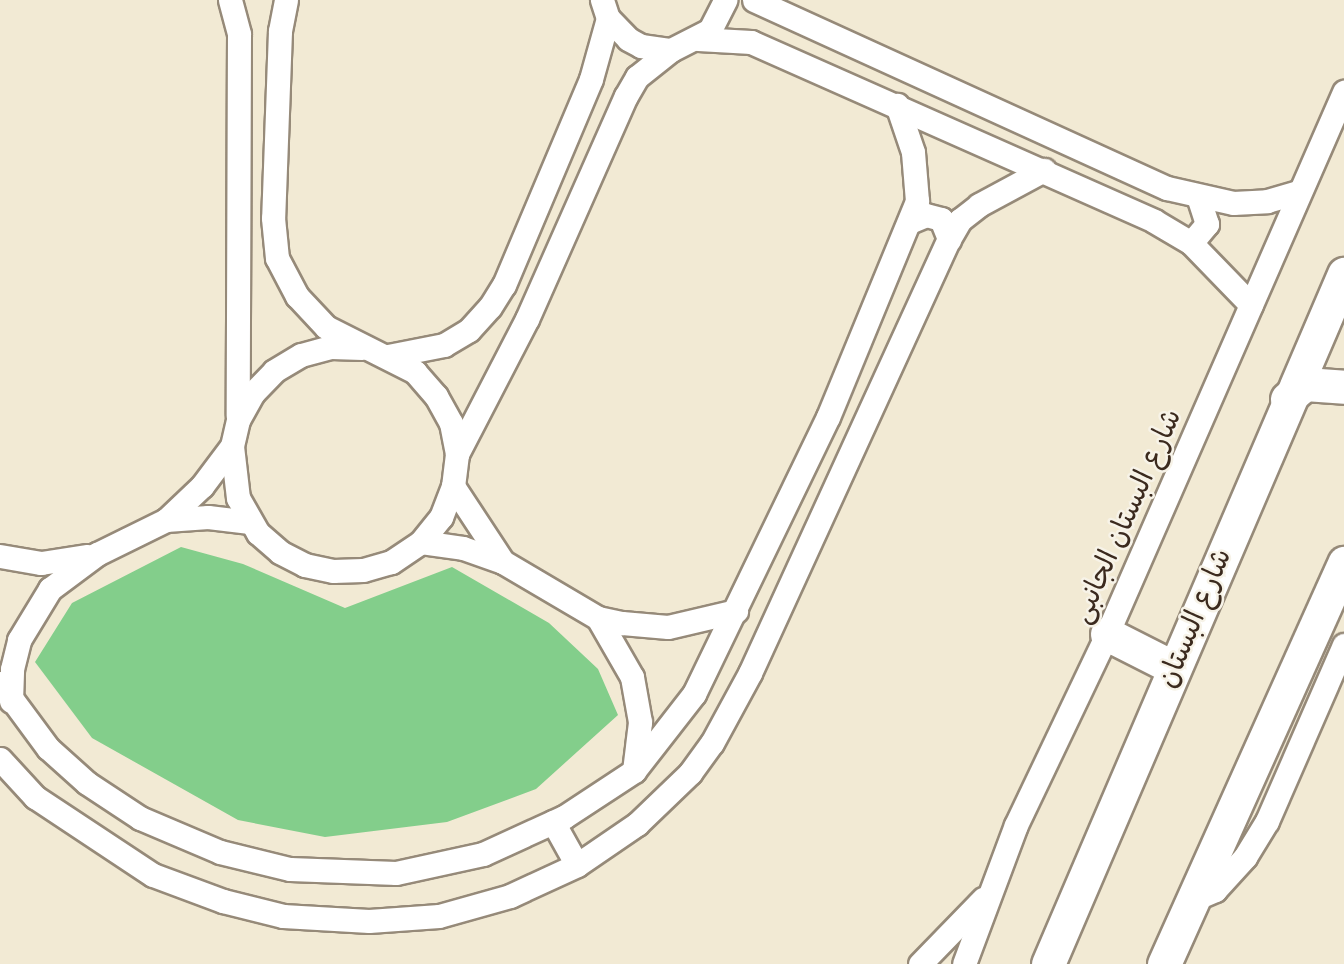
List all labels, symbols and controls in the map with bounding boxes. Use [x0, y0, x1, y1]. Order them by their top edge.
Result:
street label: شارع البستان الجانبى [1064, 404, 1188, 628]
street label: شارع البستان [1150, 543, 1238, 693]

